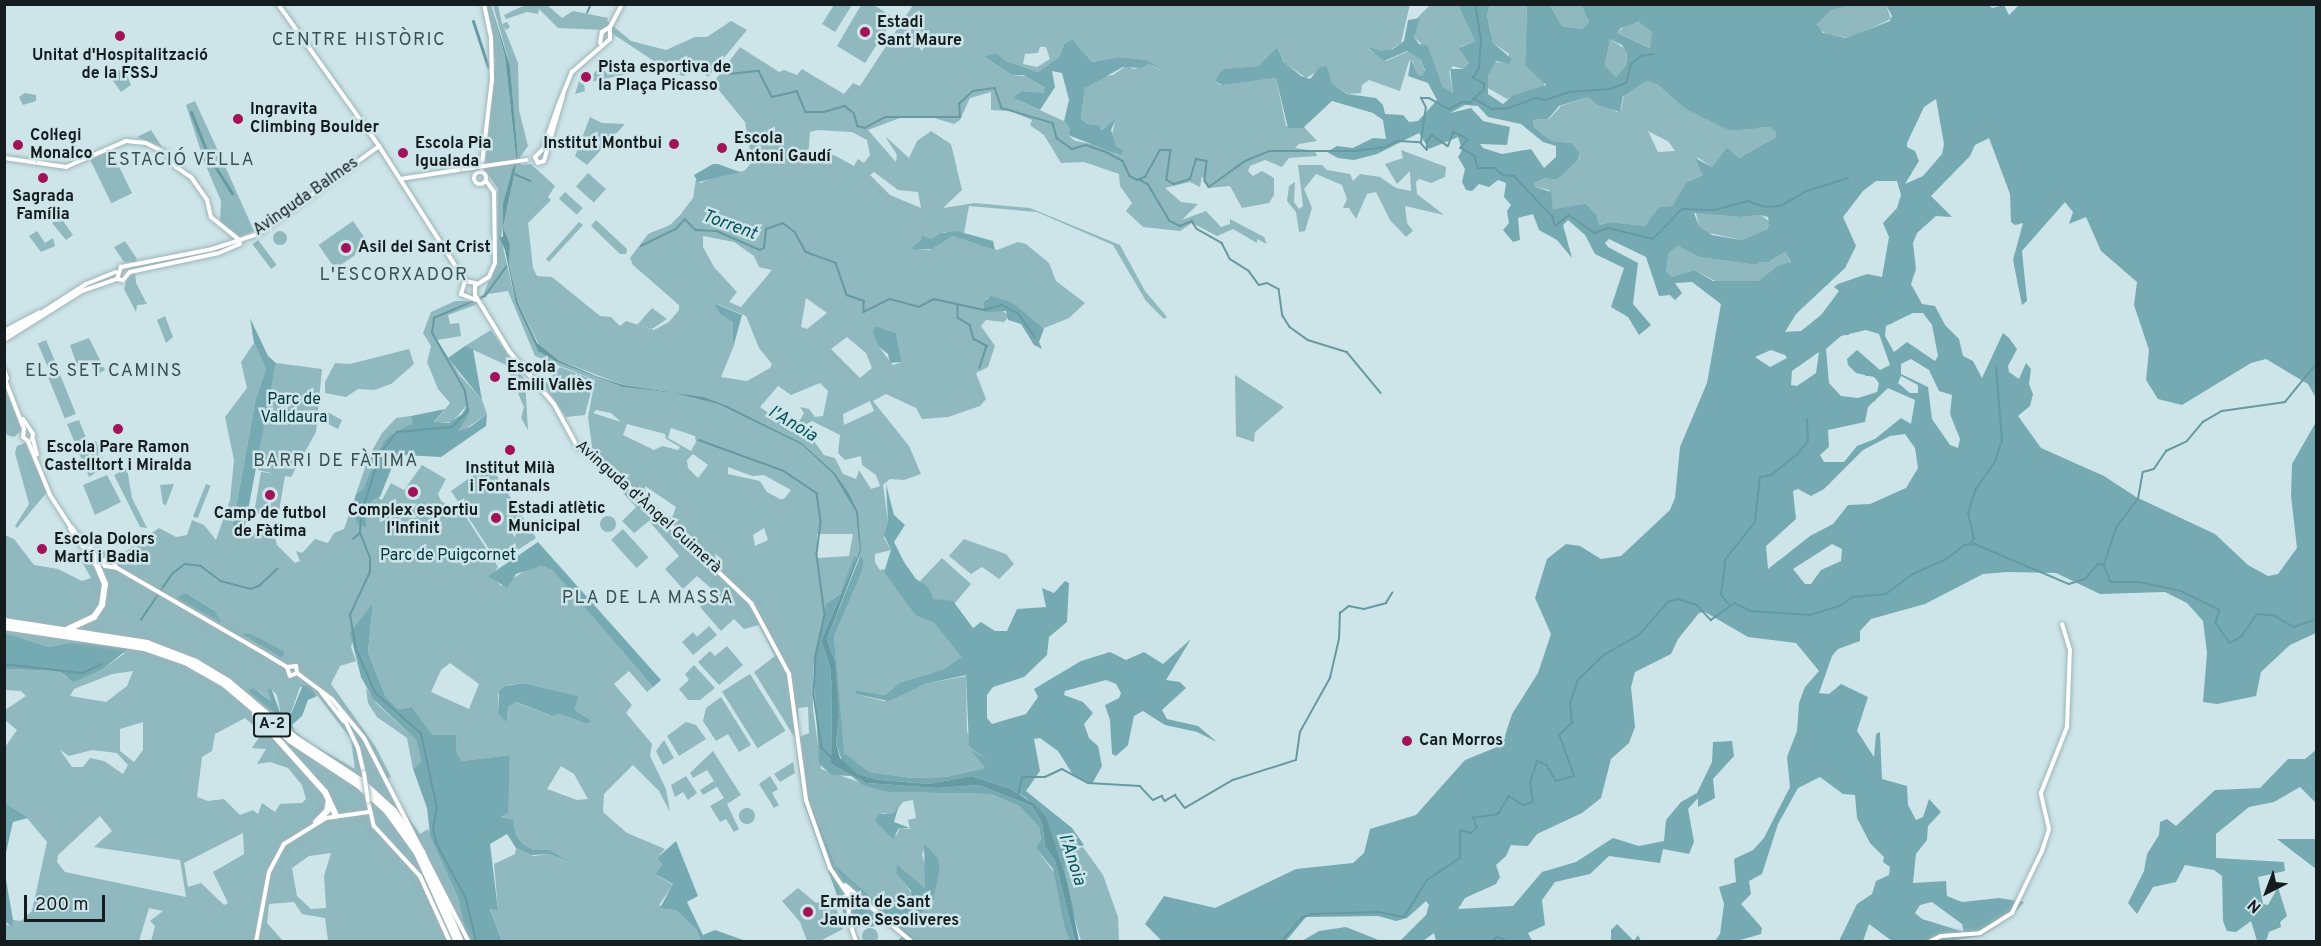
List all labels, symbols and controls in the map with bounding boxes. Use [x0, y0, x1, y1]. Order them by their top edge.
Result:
place label: Estadi Sant Maure [877, 13, 962, 51]
marker: Estadi Sant Maure [858, 25, 872, 39]
marker: Unitat d'Hospitalització de la FSSJ [111, 27, 129, 45]
district label: CENTRE HISTÒRIC [272, 30, 446, 52]
place label: Unitat d'Hospitalització de la FSSJ [32, 46, 208, 84]
place label: Pista esportiva de la Plaça Picasso [598, 58, 731, 96]
marker: Pista esportiva de la Plaça Picasso [579, 70, 593, 84]
place label: Ingravita Climbing Boulder [250, 100, 379, 138]
marker: Ingravita Climbing Boulder [231, 112, 245, 126]
place label: Col·legi Monalco [30, 126, 93, 164]
place label: Escola Antoni Gaudí [734, 129, 831, 167]
place label: Escola Pia Igualada [415, 134, 491, 172]
place label: Institut Montbui [543, 134, 662, 154]
marker: Institut Montbui [667, 137, 681, 151]
marker: Col·legi Monalco [11, 138, 25, 152]
marker: Escola Antoni Gaudí [715, 141, 729, 155]
marker: Escola Pia Igualada [396, 146, 410, 160]
district label: ESTACIÓ VELLA [106, 150, 256, 172]
street label: Avinguda Balmes [250, 154, 362, 240]
marker: Sagrada Família [36, 171, 50, 185]
place label: Sagrada Família [12, 187, 74, 225]
water label: Torrent [699, 206, 759, 246]
place label: Asil del Sant Crist [358, 238, 491, 258]
marker: Asil del Sant Crist [339, 241, 353, 255]
district label: L'ESCORXADOR [319, 265, 469, 287]
place label: Escola Emili Vallès [507, 358, 593, 396]
district label: ELS SET CAMINS [25, 361, 183, 383]
marker: Escola Emili Vallès [488, 370, 502, 384]
park label: Parc de Valldaura [261, 390, 327, 428]
water label: l'Anoia [764, 402, 820, 448]
marker: Escola Pare Ramon Castelltort i Miralda [111, 422, 125, 436]
street label: Avinguda d'Àngel Guimerà [571, 436, 725, 578]
place label: Escola Pare Ramon Castelltort i Miralda [44, 438, 192, 476]
marker: Institut Milà i Fontanals [503, 443, 517, 457]
district label: BARRI DE FÀTIMA [253, 451, 419, 473]
place label: Institut Milà i Fontanals [465, 459, 555, 497]
marker: Complex esportiu l'Infinit [406, 485, 420, 499]
marker: Camp de futbol de Fàtima [263, 488, 277, 502]
place label: Estadi atlètic Municipal [508, 499, 606, 537]
place label: Complex esportiu l'Infinit [348, 501, 478, 539]
place label: Camp de futbol de Fàtima [214, 504, 326, 542]
marker: Estadi atlètic Municipal [489, 511, 503, 525]
place label: Escola Dolors Martí i Badia [54, 530, 155, 568]
marker: Escola Dolors Martí i Badia [35, 542, 49, 556]
park label: Parc de Puigcornet [380, 546, 516, 566]
district label: PLA DE LA MASSA [561, 588, 735, 610]
road number: A-2 [252, 713, 292, 737]
place label: Can Morros [1419, 731, 1503, 751]
marker: Can Morros [1400, 734, 1414, 748]
water label: l'Anoia [1053, 831, 1089, 889]
north arrow [2237, 862, 2297, 922]
scale bar [27, 883, 108, 921]
place label: Ermita de Sant Jaume Sesoliveres [820, 893, 959, 931]
text: 200 m [35, 894, 88, 917]
text: N [2244, 894, 2266, 917]
marker: Ermita de Sant Jaume Sesoliveres [801, 905, 815, 919]

